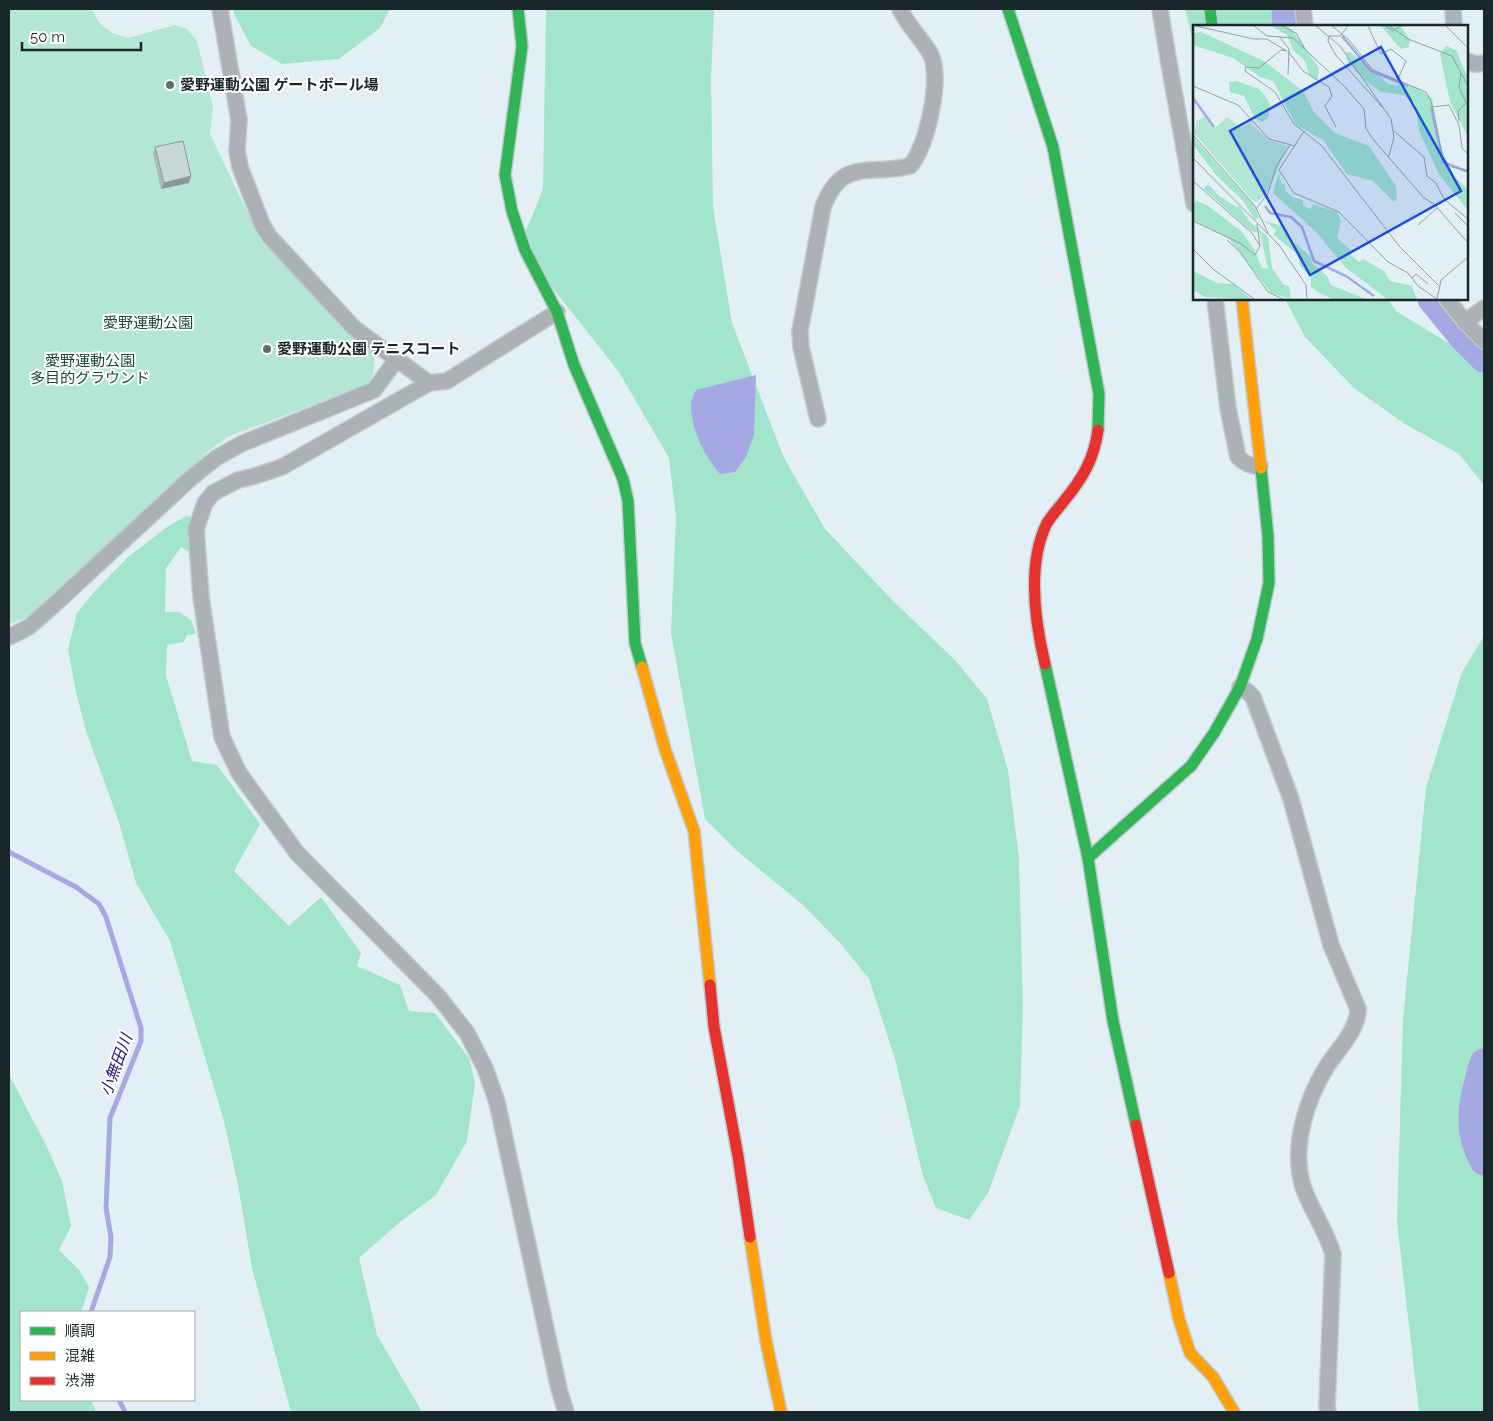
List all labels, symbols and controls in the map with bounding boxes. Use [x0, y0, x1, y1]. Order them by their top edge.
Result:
scale bar [22, 20, 141, 52]
inset map [1193, 25, 1468, 300]
text: 50 m [30, 28, 65, 46]
place label: 愛野運動公園 ゲートボール場 [180, 76, 379, 94]
marker: 愛野運動公園 ゲートボール場 [164, 79, 176, 91]
park label: 愛野運動公園 [103, 314, 193, 332]
place label: 愛野運動公園 テニスコート [277, 340, 461, 358]
marker: 愛野運動公園 テニスコート [261, 343, 273, 355]
park label: 愛野運動公園 多目的グラウンド [30, 352, 150, 387]
water label: 小無田川 [96, 1030, 137, 1098]
legend [20, 1311, 195, 1401]
text: 順調 [65, 1322, 95, 1340]
text: 混雑 [65, 1347, 95, 1365]
text: 渋滞 [65, 1372, 95, 1390]

